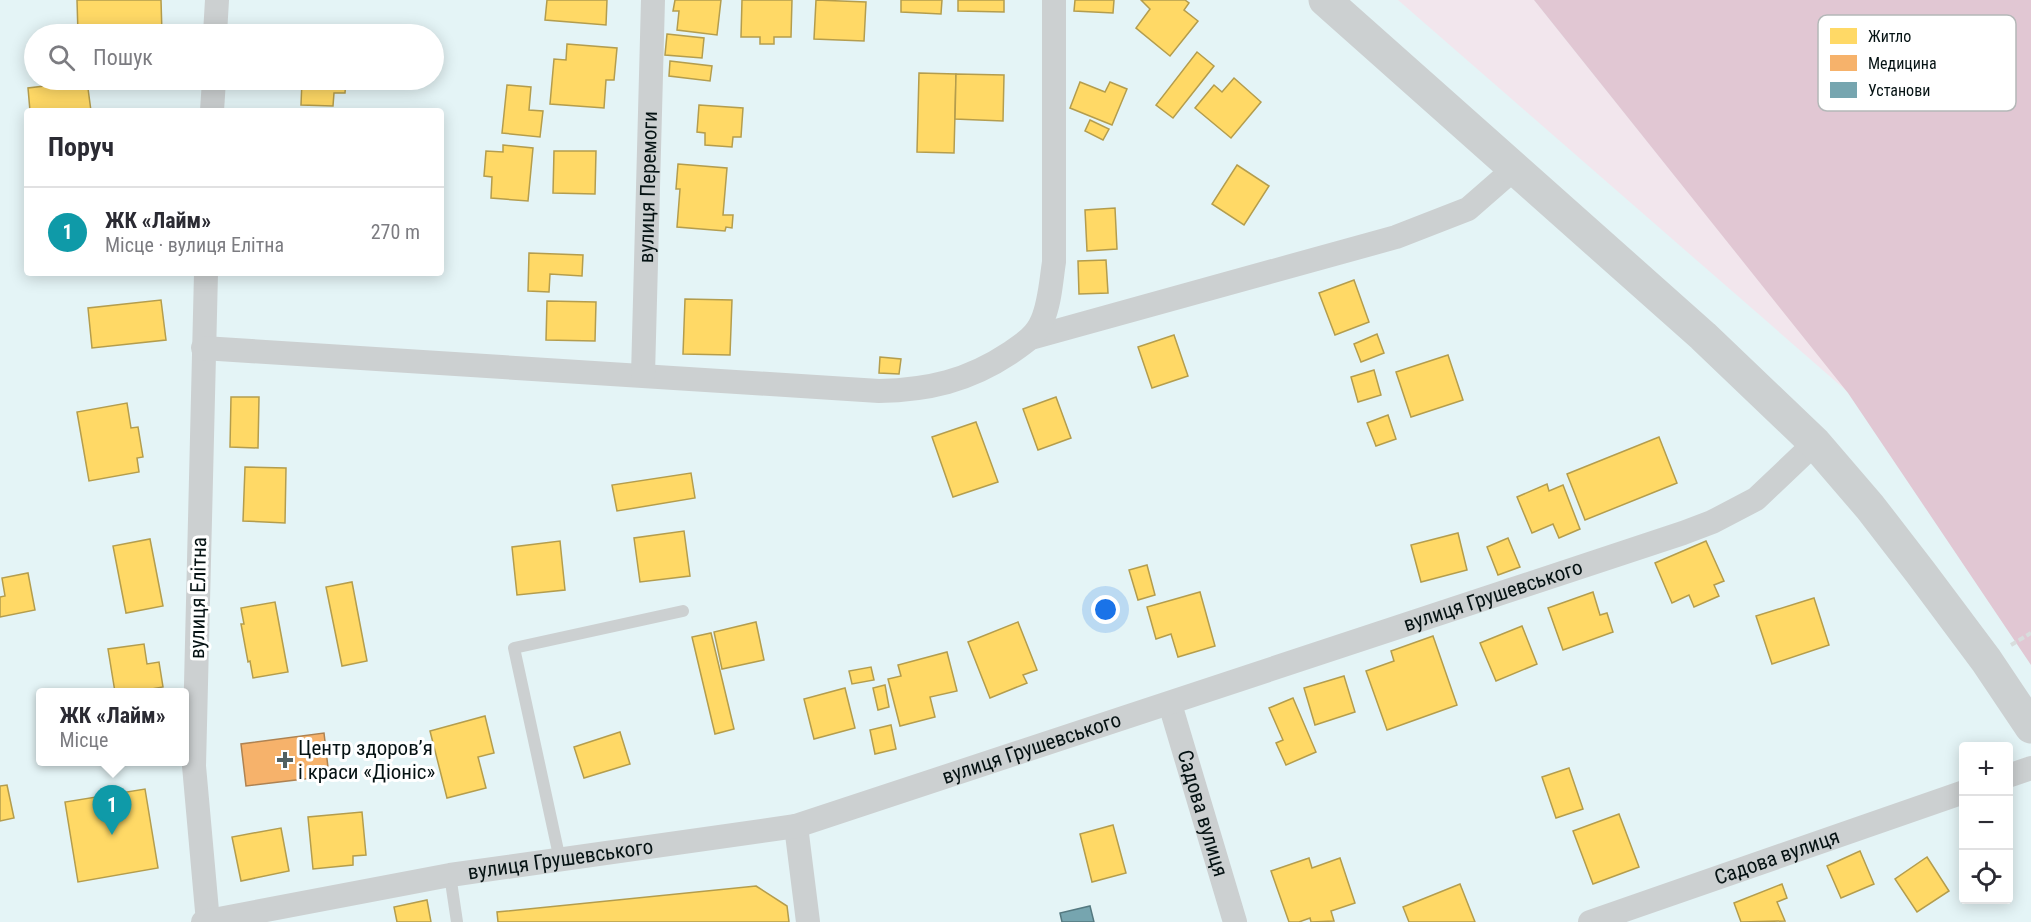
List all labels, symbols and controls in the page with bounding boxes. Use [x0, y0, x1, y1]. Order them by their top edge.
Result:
legend [1818, 15, 2016, 111]
search box [24, 24, 444, 90]
text: Житло [1868, 27, 1911, 46]
icon: search [45, 41, 78, 74]
text: Пошук [93, 45, 153, 70]
text: Медицина [1868, 54, 1937, 73]
text: Установи [1868, 81, 1930, 100]
street label: вулиця Перемоги [634, 111, 662, 263]
text: Поруч [48, 132, 114, 162]
text: ЖК «Лайм» [105, 208, 211, 233]
text: 1 [62, 220, 73, 244]
text: 270 m [371, 220, 420, 244]
text: Місце · вулиця Елітна [105, 233, 284, 257]
street label: вулиця Елітна [185, 537, 211, 659]
street label: вулиця Грушевського [1401, 555, 1586, 636]
your location [1091, 595, 1120, 624]
popup [36, 688, 189, 766]
text: ЖК «Лайм» [59, 703, 166, 728]
street label: вулиця Грушевського [939, 707, 1124, 789]
text: Місце [59, 728, 108, 752]
place label: Центр здоровʼя і краси «Діоніс» [298, 736, 436, 784]
map controls [1959, 742, 2013, 904]
button: + [1959, 742, 2013, 796]
street label: Садова вулиця [1172, 747, 1233, 879]
marker: Центр здоровʼя і краси «Діоніс» [276, 751, 294, 769]
pin: 1 [92, 786, 132, 835]
button: − [1959, 796, 2013, 850]
street label: Садова вулиця [1711, 824, 1843, 890]
street label: вулиця Грушевського [466, 834, 655, 884]
button: locate [1959, 850, 2013, 904]

